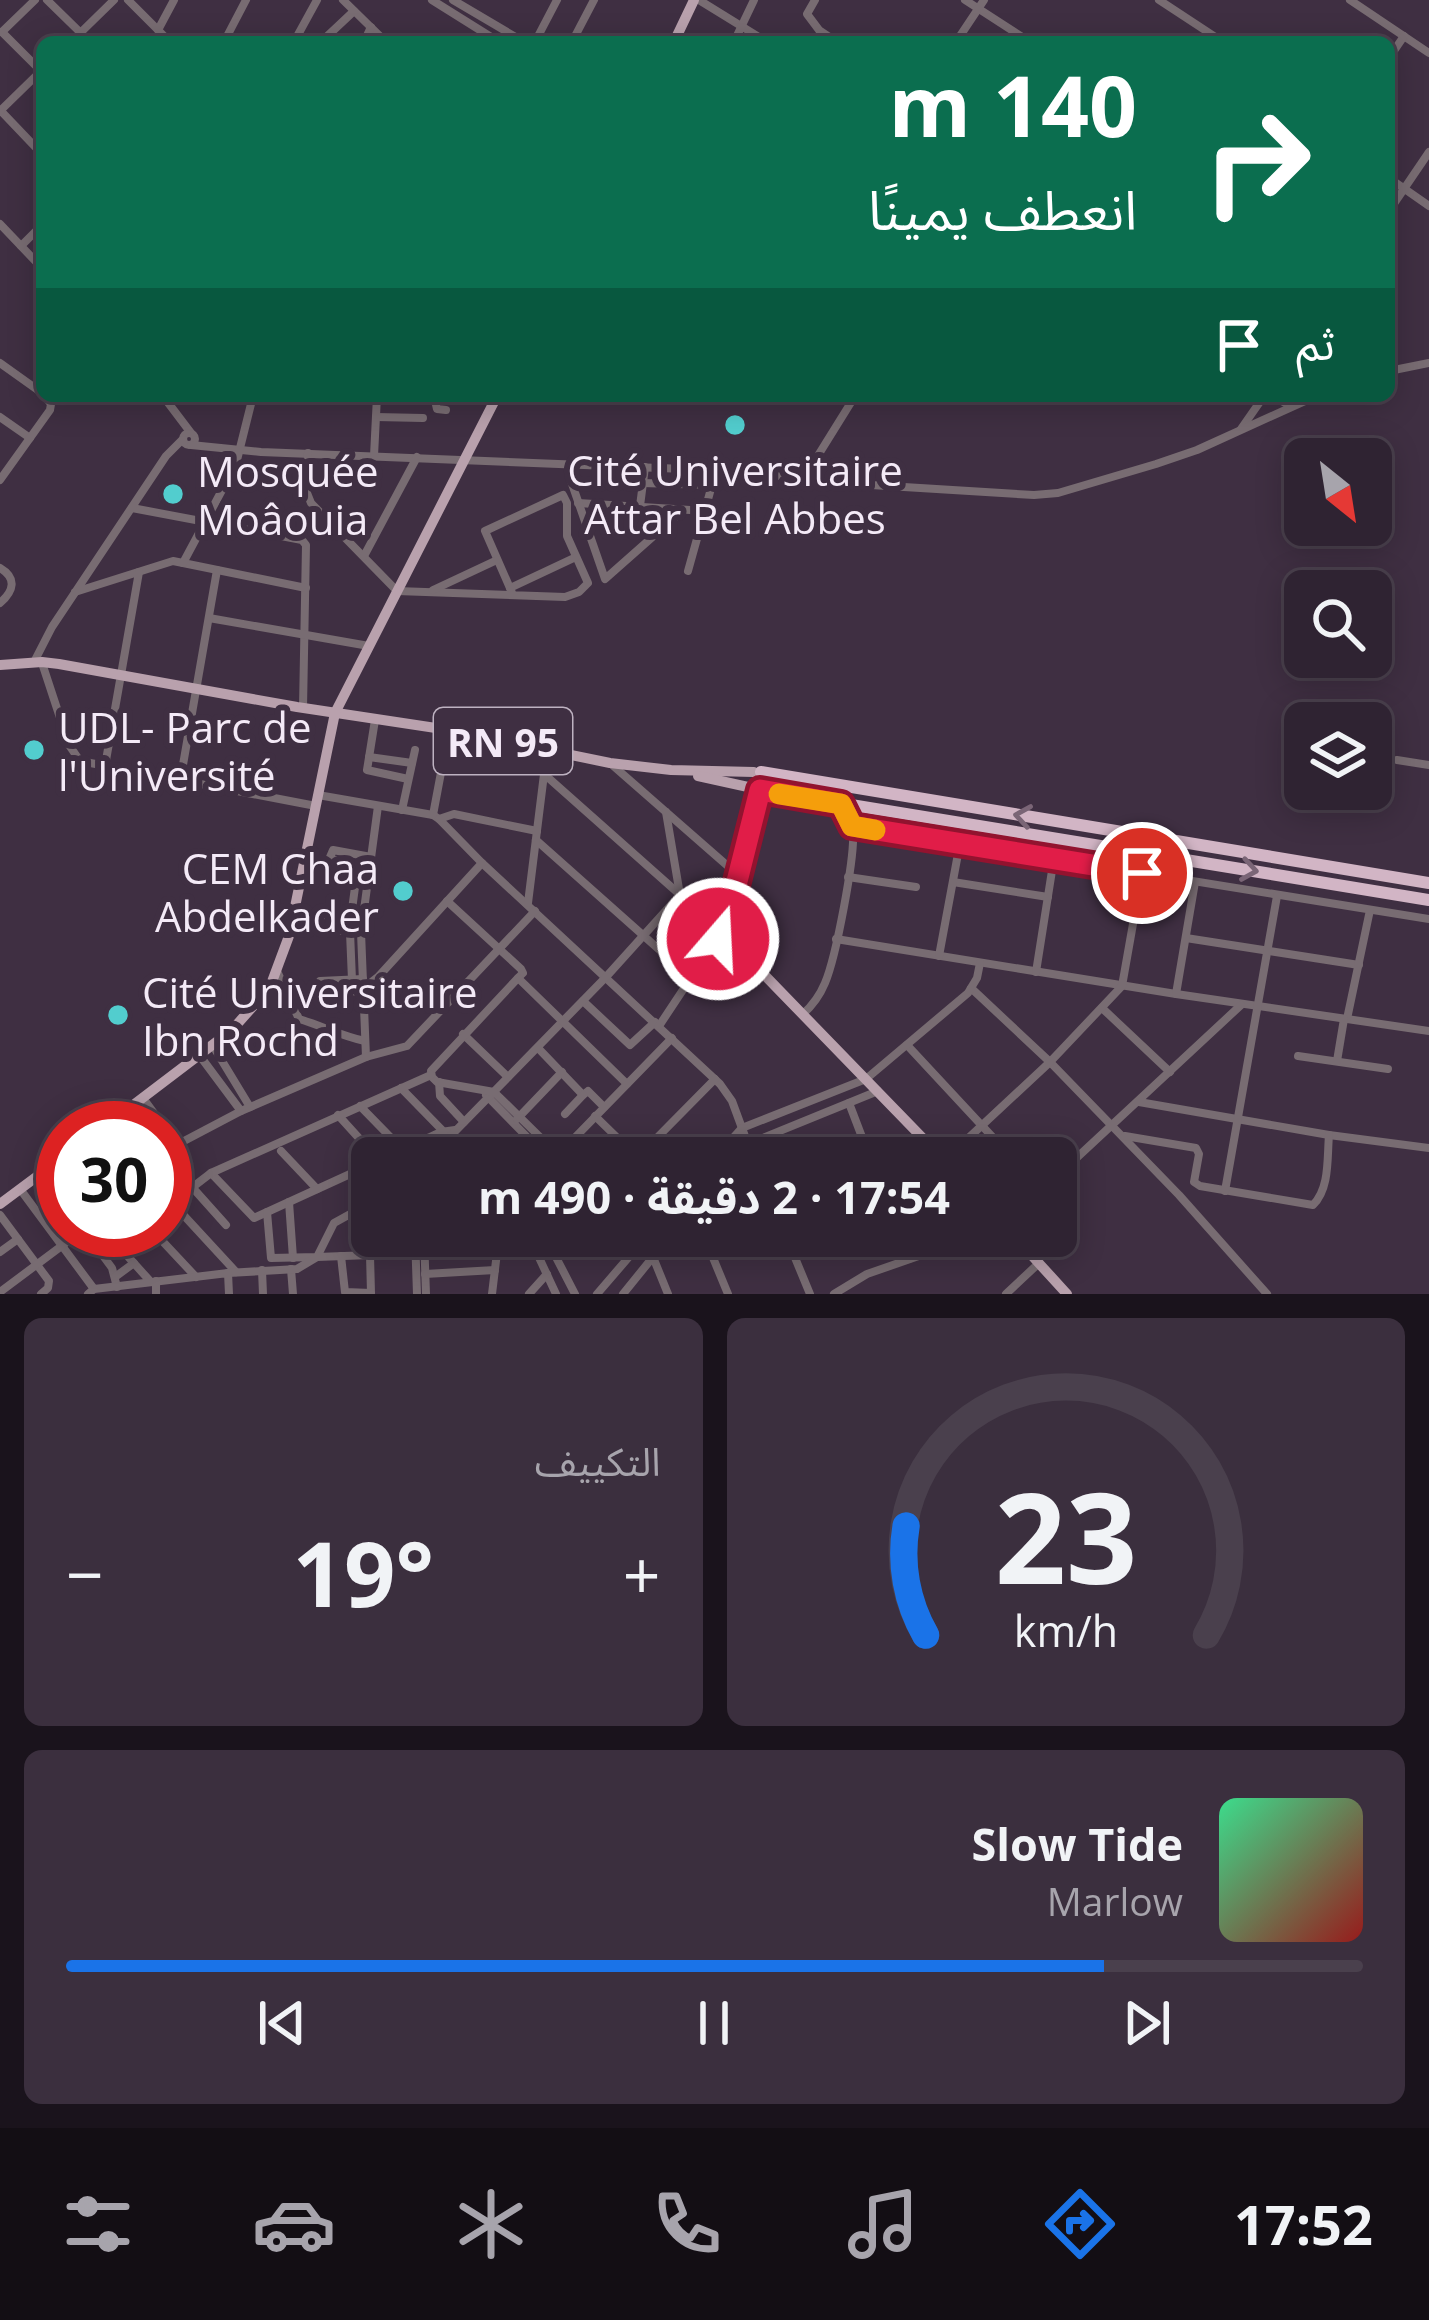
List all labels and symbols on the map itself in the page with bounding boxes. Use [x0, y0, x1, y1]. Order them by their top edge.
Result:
marker: Cité Universitaire Attar Bel Abbes [722, 412, 748, 438]
north arrow [1284, 438, 1392, 546]
place label: Cité Universitaire Attar Bel Abbes [567, 441, 903, 546]
place label: Mosquée Moâouia [197, 442, 379, 547]
marker: Mosquée Moâouia [160, 481, 186, 507]
place label: UDL- Parc de l'Université [58, 698, 312, 803]
road number: RN 95 [434, 708, 572, 774]
marker: UDL- Parc de l'Université [21, 737, 47, 763]
one-way arrow [1014, 805, 1034, 830]
pin [1091, 822, 1193, 924]
place label: CEM Chaa Abdelkader [155, 839, 379, 944]
one-way arrow [1239, 856, 1258, 882]
position arrow [655, 876, 781, 1002]
marker: CEM Chaa Abdelkader [390, 878, 416, 904]
place label: Cité Universitaire Ibn Rochd [142, 963, 478, 1068]
marker: Cité Universitaire Ibn Rochd [105, 1002, 131, 1028]
speed limit sign: 30 [36, 1101, 192, 1257]

